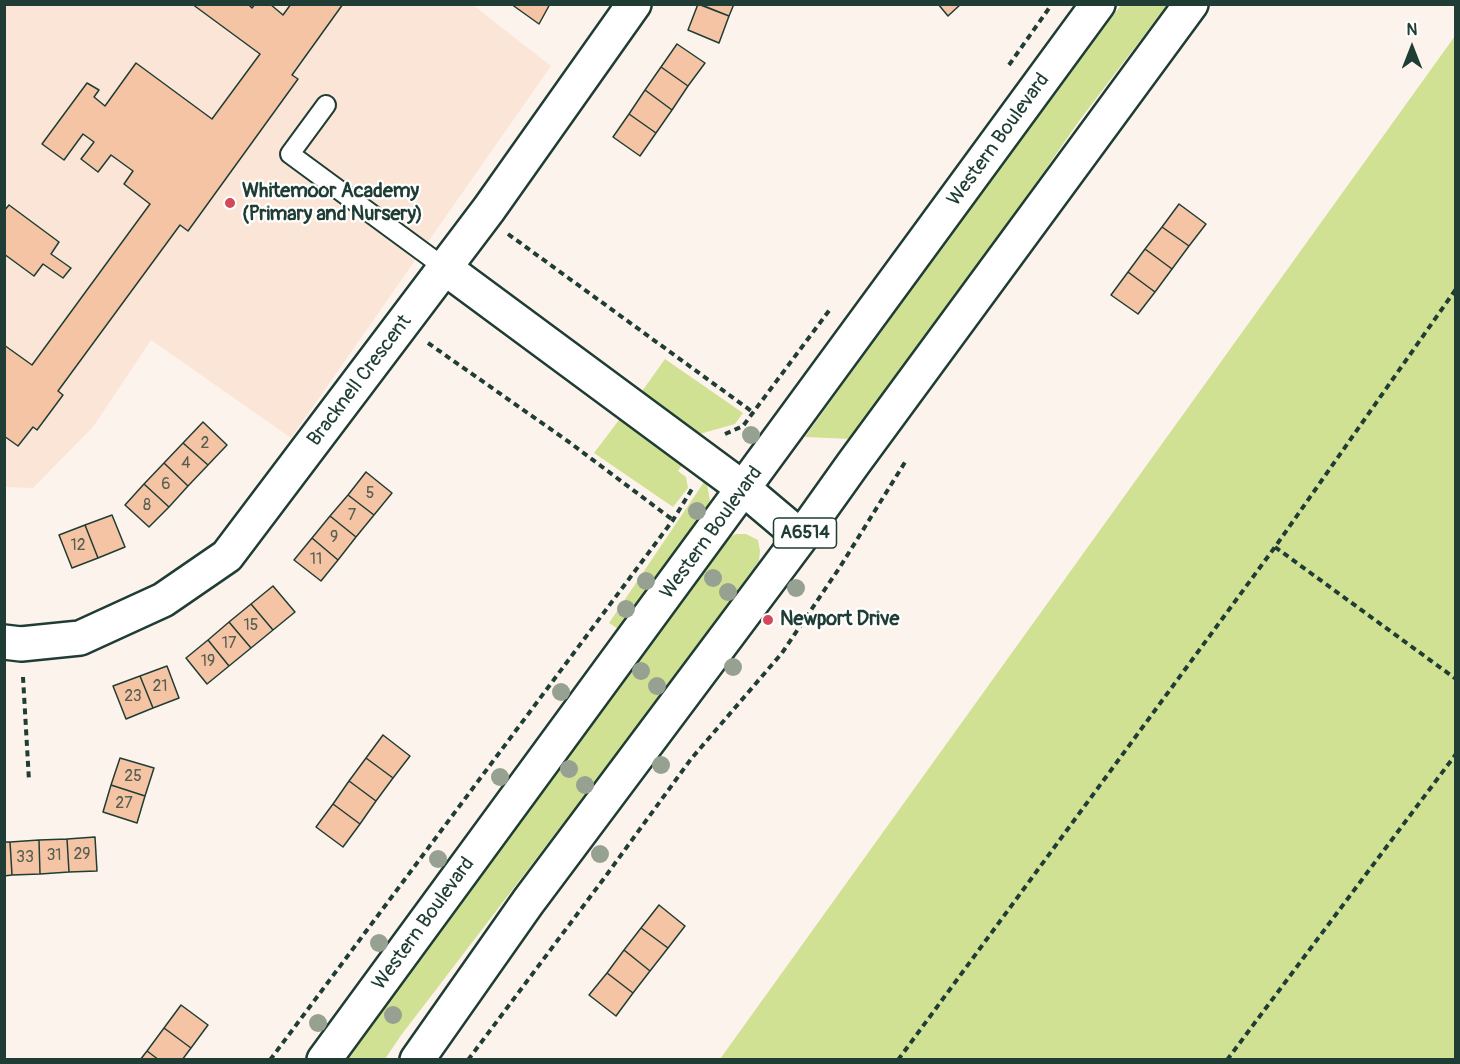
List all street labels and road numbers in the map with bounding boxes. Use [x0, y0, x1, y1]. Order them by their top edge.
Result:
street label: Western Boulevard [943, 69, 1055, 211]
street label: Bracknell Crescent [303, 311, 417, 451]
street label: Western Boulevard [656, 462, 768, 604]
road number: A6514 [774, 518, 836, 548]
street label: Western Boulevard [368, 853, 480, 995]

